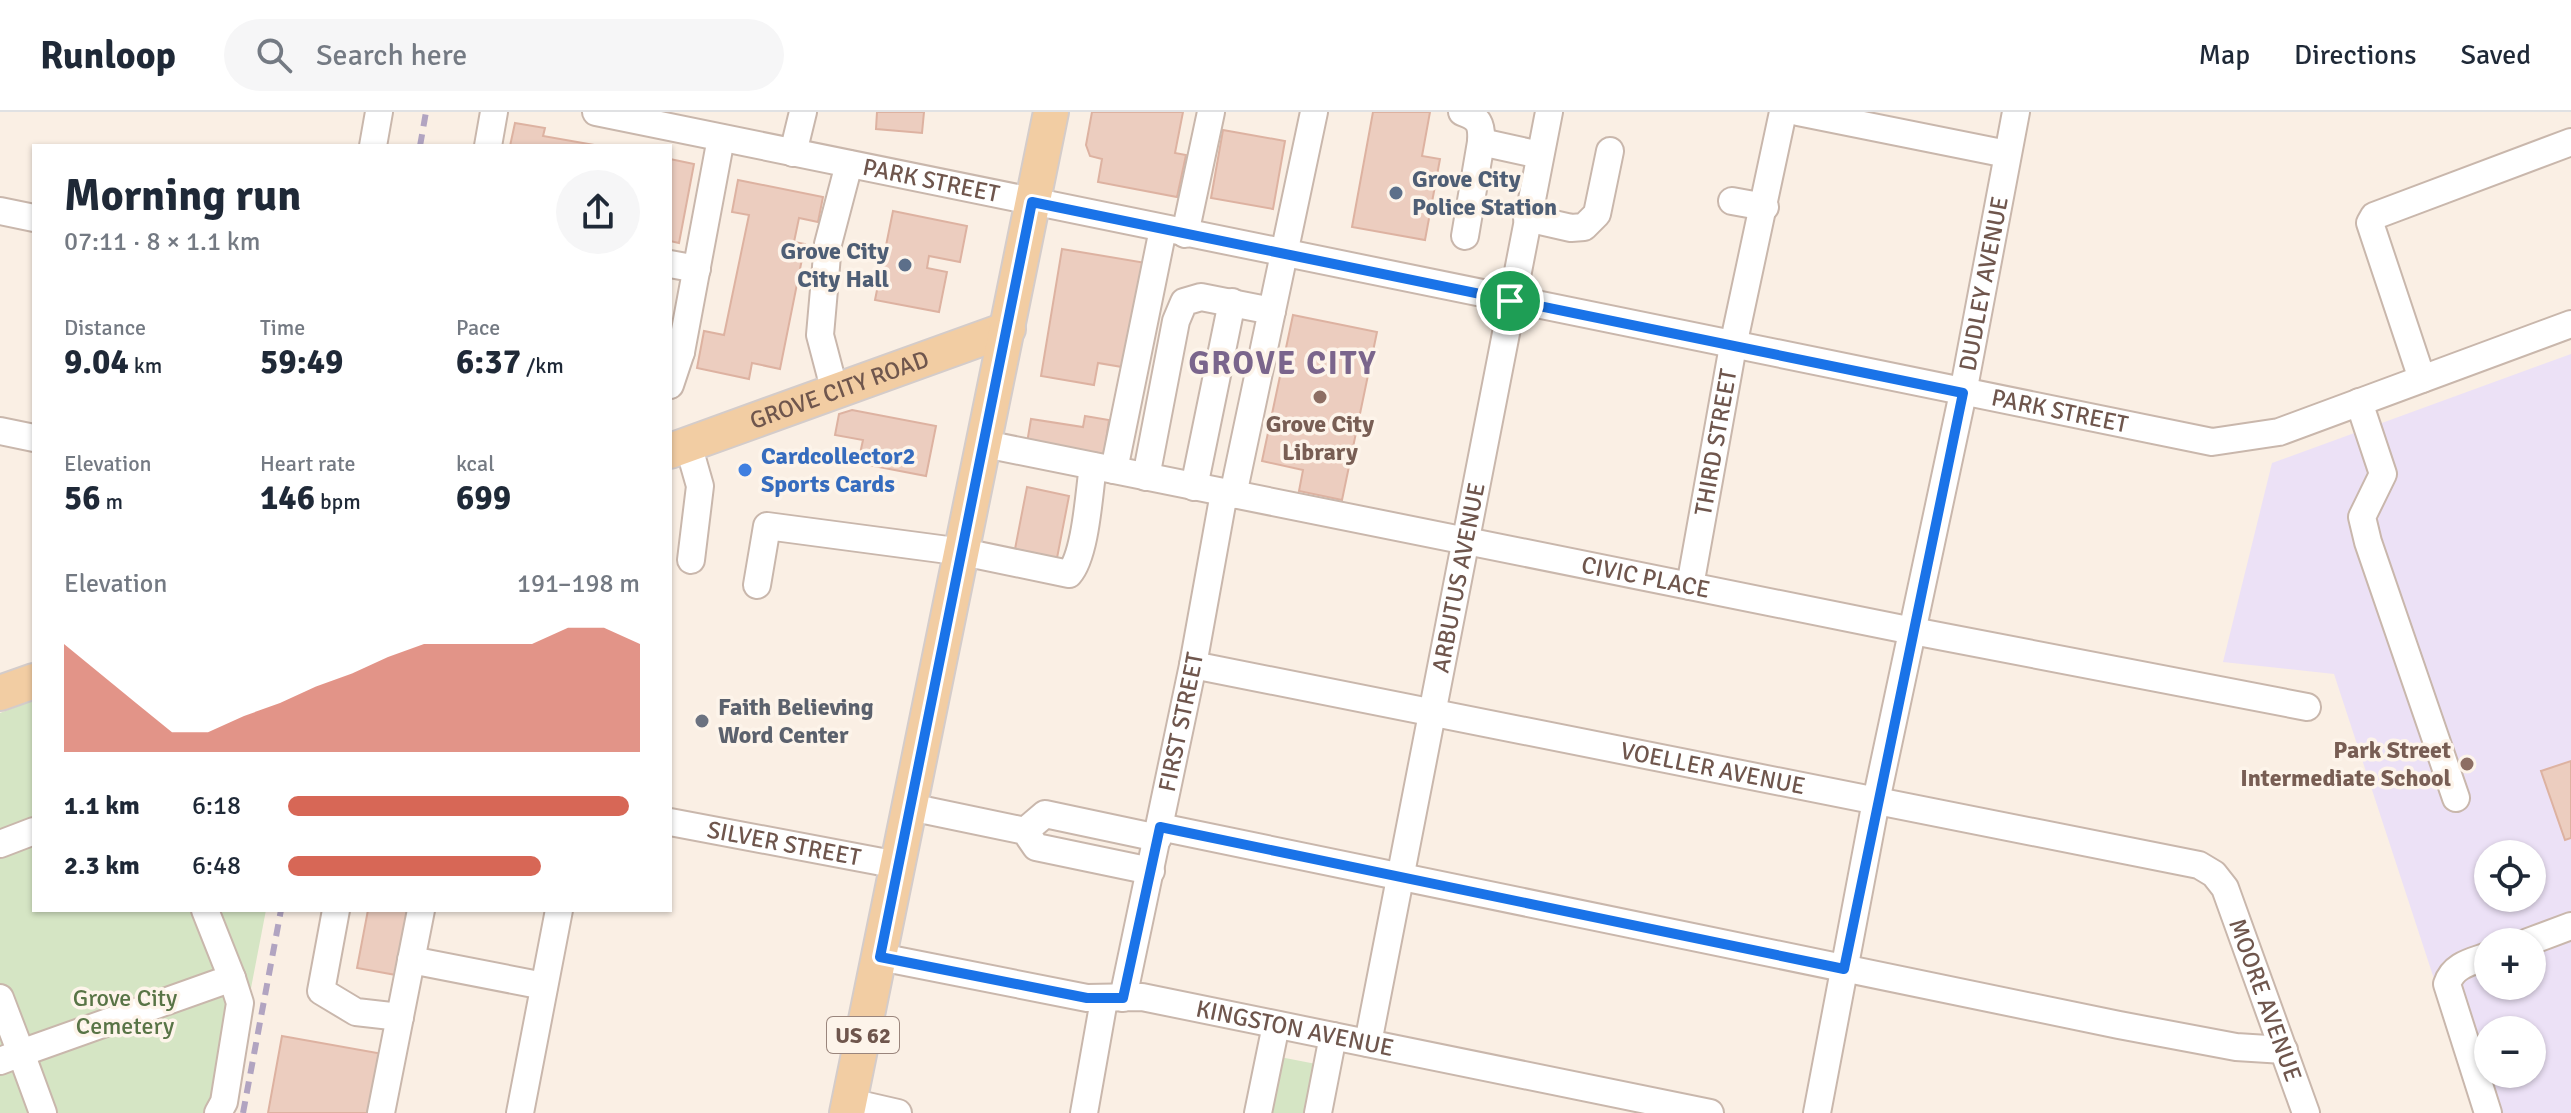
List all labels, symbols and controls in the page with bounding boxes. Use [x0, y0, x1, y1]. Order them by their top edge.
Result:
search box [224, 19, 784, 91]
text: Runloop [40, 32, 176, 79]
icon: search [252, 33, 296, 77]
text: Search here [316, 37, 467, 74]
text: Map [2198, 38, 2250, 72]
text: Directions [2294, 38, 2416, 72]
text: Saved [2460, 38, 2531, 72]
street label: PARK STREET [860, 152, 1002, 209]
place label: Grove City Police Station [1412, 164, 1557, 222]
text: Morning run [64, 169, 301, 223]
button: share [556, 170, 640, 254]
marker: Grove City Police Station [1387, 184, 1405, 202]
street label: DUDLEY AVENUE [1952, 194, 2015, 374]
text: 07:11 · 8 × 1.1 km [64, 226, 260, 258]
place label: Grove City City Hall [780, 236, 889, 294]
marker: Grove City City Hall [896, 256, 914, 274]
pin [1476, 267, 1544, 335]
icon: arrive [1488, 279, 1532, 323]
text: Distance [64, 314, 146, 341]
text: Time [260, 314, 305, 341]
text: Pace [456, 314, 500, 341]
text: 9.04 [64, 341, 129, 383]
text: 59:49 [260, 341, 343, 383]
text: 6:37 [456, 341, 521, 383]
street label: GROVE CITY ROAD [746, 344, 933, 436]
district label: GROVE CITY [1188, 344, 1378, 383]
text: km [129, 352, 162, 379]
text: /km [521, 352, 564, 379]
street label: THIRD STREET [1688, 366, 1744, 518]
street label: PARK STREET [1989, 382, 2131, 440]
marker: Grove City Library [1311, 388, 1329, 406]
place label: Grove City Library [1266, 409, 1374, 467]
place label: Cardcollector2 Sports Cards [761, 441, 916, 499]
text: Elevation [64, 450, 152, 477]
text: Heart rate [260, 450, 355, 477]
text: kcal [456, 450, 495, 477]
marker: Cardcollector2 Sports Cards [736, 461, 754, 479]
text: 56 [64, 477, 101, 519]
text: 146 [260, 477, 315, 519]
text: 699 [456, 477, 511, 519]
street label: ARBUTUS AVENUE [1425, 480, 1492, 675]
text: m [101, 488, 123, 515]
text: bpm [315, 488, 361, 515]
street label: CIVIC PLACE [1579, 550, 1713, 605]
text: Elevation [64, 568, 168, 600]
text: 191–198 m [517, 568, 640, 600]
street label: FIRST STREET [1152, 650, 1210, 794]
place label: Faith Believing Word Center [718, 692, 874, 750]
marker: Faith Believing Word Center [693, 712, 711, 730]
street label: VOELLER AVENUE [1618, 735, 1808, 801]
place label: Park Street Intermediate School [2240, 735, 2451, 793]
marker: Park Street Intermediate School [2458, 755, 2476, 773]
text: 1.1 km [64, 790, 140, 822]
text: 6:18 [192, 790, 241, 822]
street label: SILVER STREET [705, 814, 863, 873]
map controls [2474, 840, 2546, 1088]
button: locate [2474, 840, 2546, 912]
text: 2.3 km [64, 850, 140, 882]
text: 6:48 [192, 850, 241, 882]
street label: MOORE AVENUE [2222, 914, 2308, 1086]
button: + [2474, 928, 2546, 1000]
park label: Grove City Cemetery [73, 983, 177, 1041]
street label: KINGSTON AVENUE [1193, 993, 1396, 1063]
button: − [2474, 1016, 2546, 1088]
road number: US 62 [827, 1017, 899, 1053]

